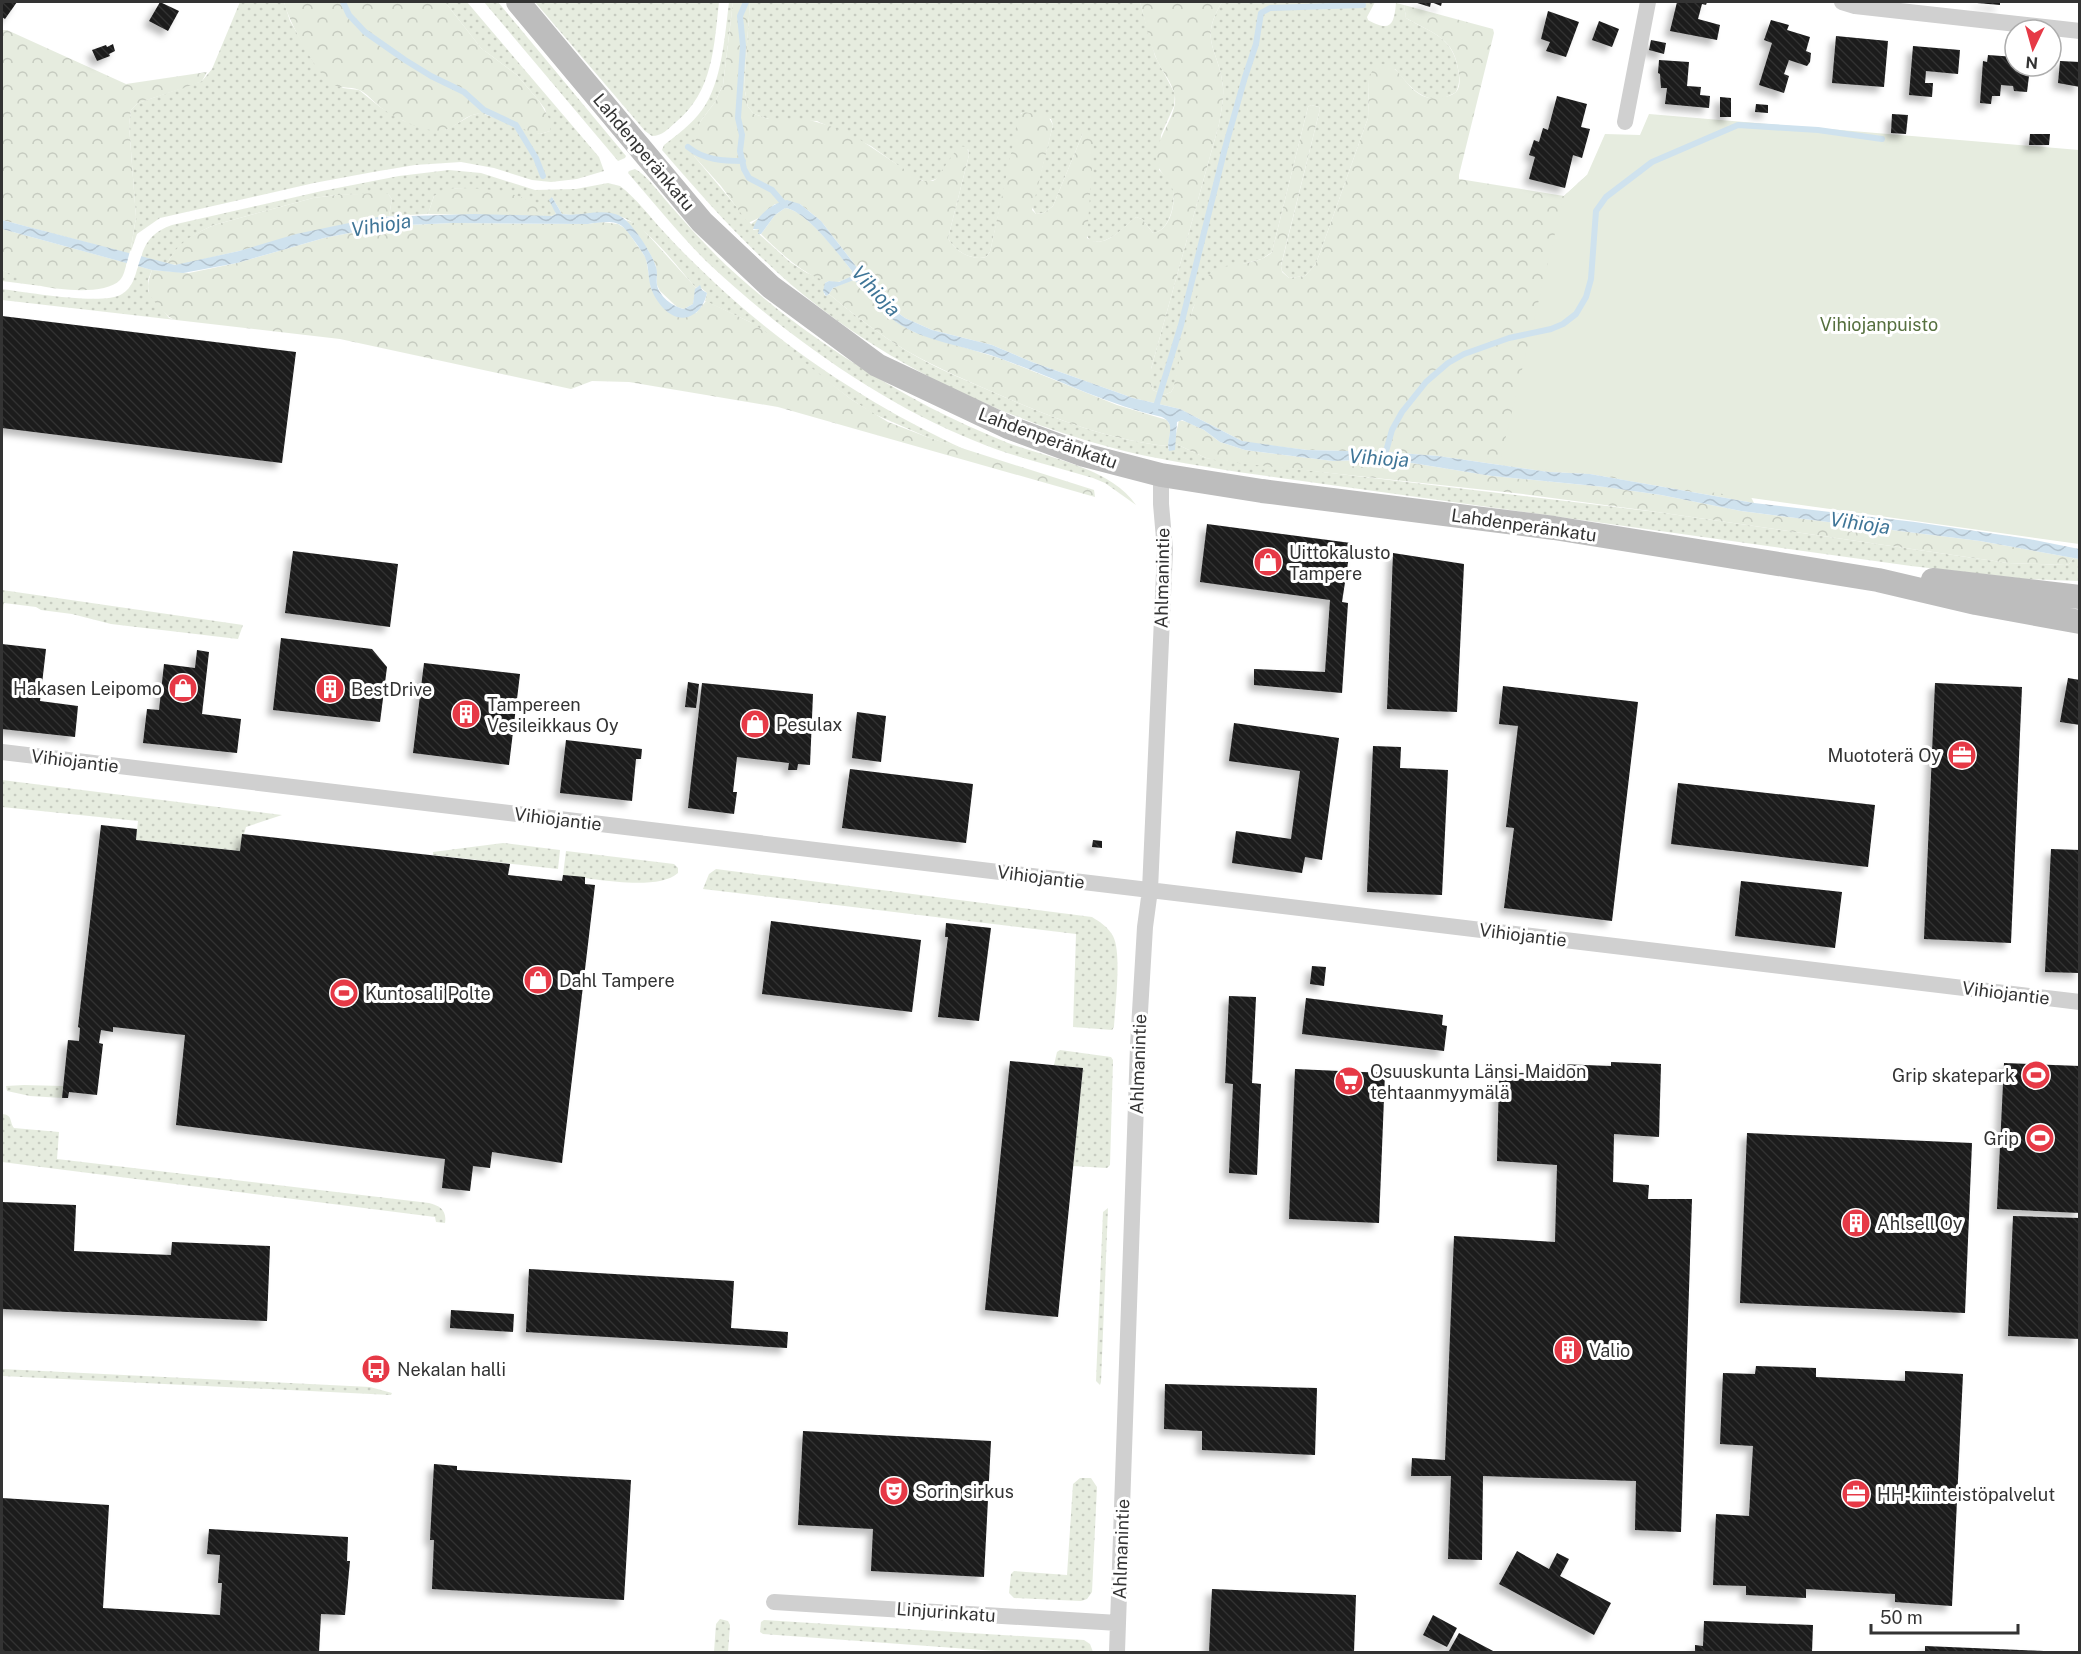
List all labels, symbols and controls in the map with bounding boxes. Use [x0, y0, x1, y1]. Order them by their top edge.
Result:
north arrow [2003, 18, 2063, 78]
text: N [2025, 52, 2039, 72]
street label: Lahdenperänkatu [589, 89, 699, 215]
water label: Vihioja [349, 208, 413, 242]
water label: Vihioja [847, 261, 905, 321]
park label: Vihiojanpuisto [1820, 314, 1938, 335]
street label: Lahdenperänkatu [976, 403, 1120, 473]
water label: Vihioja [1348, 444, 1410, 472]
street label: Lahdenperänkatu [1450, 504, 1598, 546]
water label: Vihioja [1828, 507, 1892, 539]
street label: Ahlmanintie [1151, 528, 1173, 628]
place label: Uittokalusto Tampere [1289, 542, 1390, 584]
shop icon: Uittokalusto Tampere [1252, 546, 1284, 578]
shop icon: Hakasen Leipomo [167, 672, 199, 704]
building icon: BestDrive [314, 673, 346, 705]
place label: Hakasen Leipomo [13, 678, 162, 699]
place label: BestDrive [351, 679, 432, 700]
place label: Tampereen Vesileikkaus Oy [487, 694, 619, 736]
building icon: Tampereen Vesileikkaus Oy [450, 698, 482, 730]
shop icon: Pesulax [739, 708, 771, 740]
place label: Pesulax [776, 714, 842, 735]
office icon: Muototerä Oy [1946, 739, 1978, 771]
street label: Vihiojantie [30, 745, 120, 777]
place label: Muototerä Oy [1827, 745, 1941, 766]
street label: Vihiojantie [513, 803, 603, 835]
street label: Vihiojantie [996, 861, 1086, 893]
street label: Vihiojantie [1478, 919, 1568, 951]
shop icon: Dahl Tampere [522, 964, 554, 996]
place label: Dahl Tampere [559, 970, 675, 991]
sports icon: Kuntosali Polte [328, 977, 360, 1009]
street label: Vihiojantie [1961, 977, 2051, 1009]
place label: Kuntosali Polte [365, 983, 491, 1004]
street label: Ahlmanintie [1126, 1013, 1150, 1115]
sports icon: Grip skatepark [2020, 1059, 2052, 1091]
place label: Osuuskunta Länsi-Maidon tehtaanmyymälä [1370, 1061, 1586, 1103]
supermarket icon: Osuuskunta Länsi-Maidon tehtaanmyymälä [1333, 1065, 1365, 1097]
place label: Grip skatepark [1892, 1065, 2015, 1086]
sports icon: Grip [2024, 1122, 2056, 1154]
place label: Grip [1983, 1128, 2019, 1149]
building icon: Ahlsell Oy [1840, 1207, 1872, 1239]
place label: Ahlsell Oy [1877, 1213, 1963, 1234]
building icon: Valio [1552, 1334, 1584, 1366]
place label: Valio [1589, 1340, 1630, 1361]
bus stop icon: Nekalan halli [360, 1353, 392, 1385]
place label: Nekalan halli [397, 1359, 506, 1380]
theatre icon: Sorin sirkus [878, 1475, 910, 1507]
office icon: HH-kiinteistöpalvelut [1840, 1478, 1872, 1510]
place label: Sorin sirkus [915, 1481, 1014, 1502]
place label: HH-kiinteistöpalvelut [1877, 1484, 2055, 1505]
street label: Ahlmanintie [1109, 1498, 1133, 1600]
scale bar [1871, 1597, 2018, 1635]
street label: Linjurinkatu [896, 1598, 996, 1626]
text: 50 m [1880, 1607, 1923, 1628]

